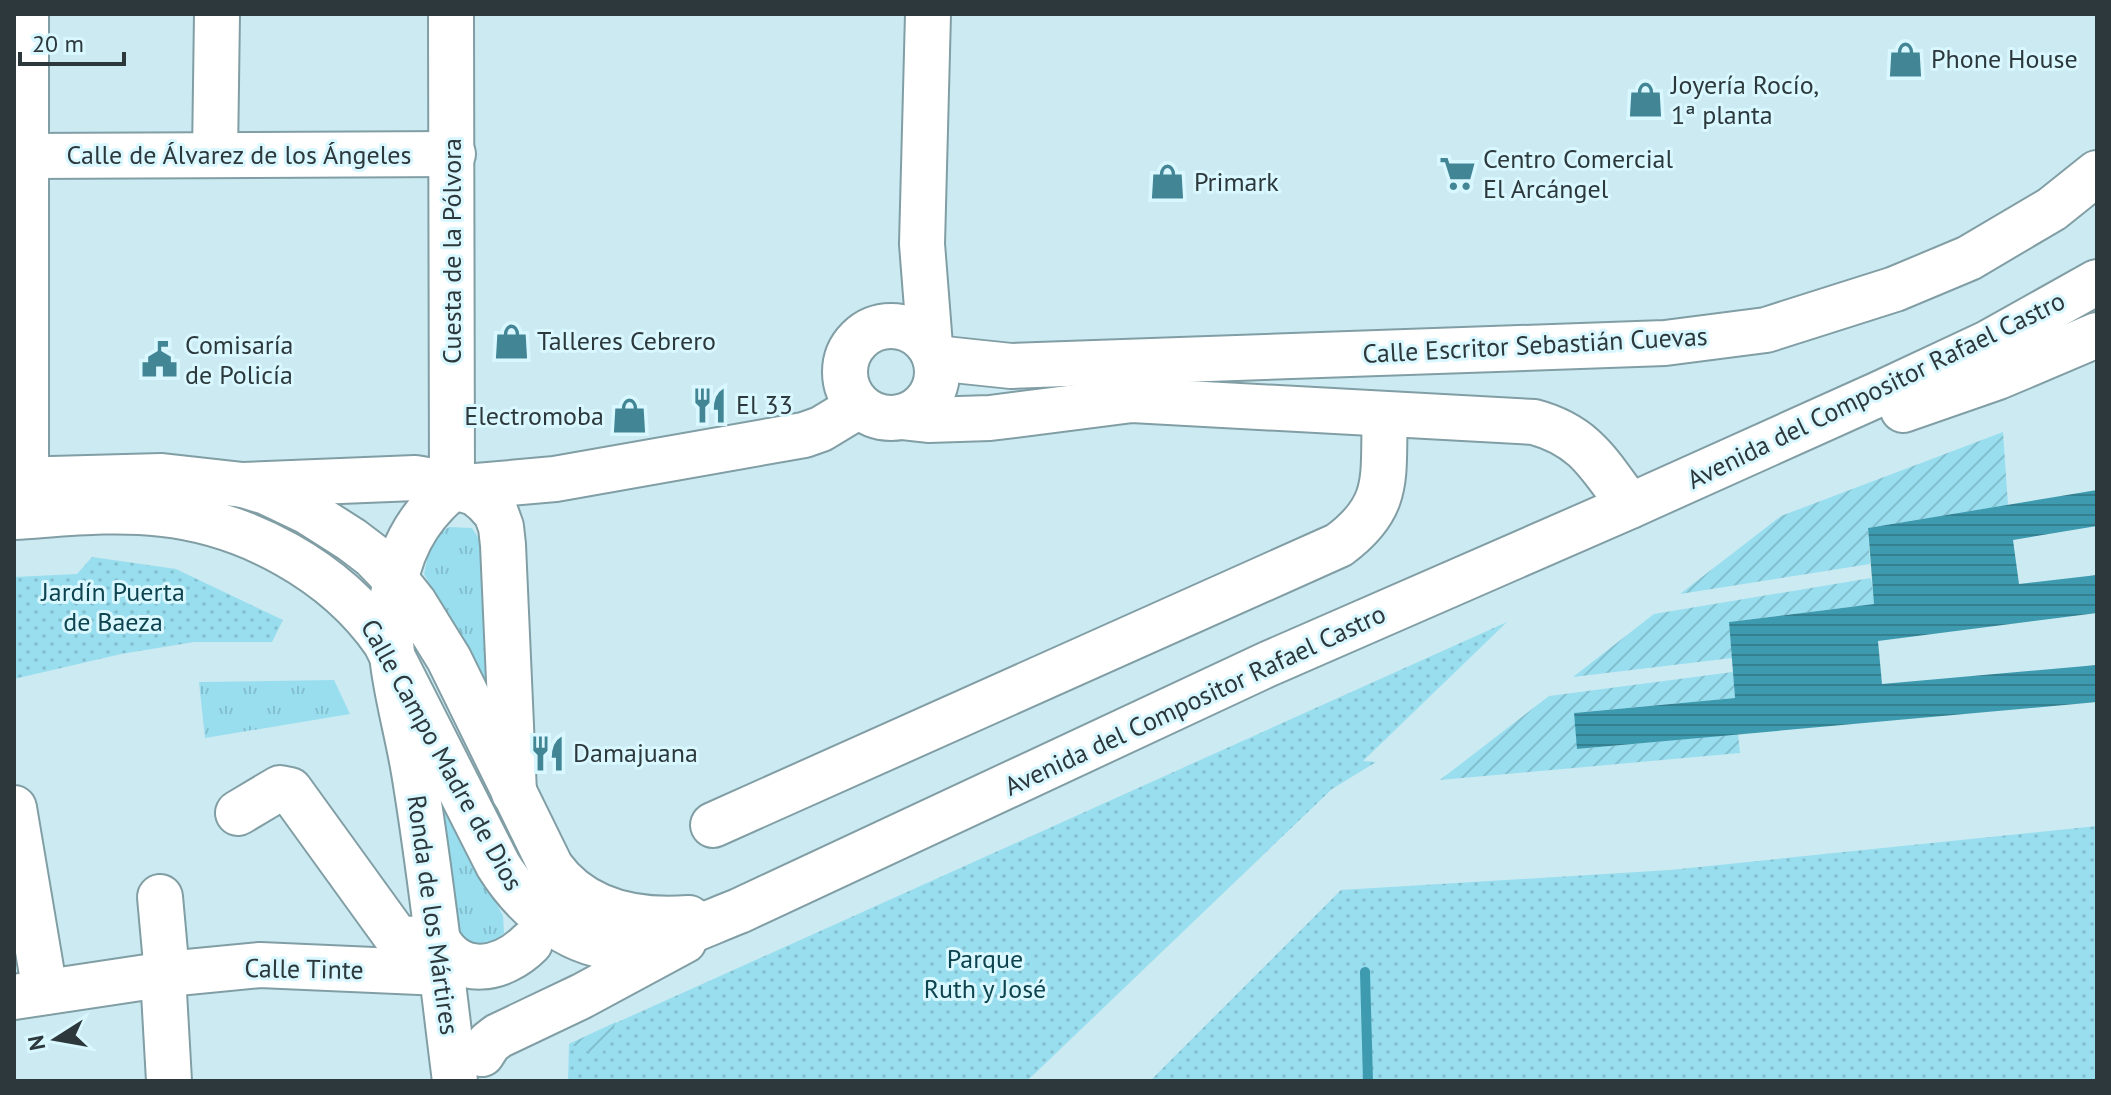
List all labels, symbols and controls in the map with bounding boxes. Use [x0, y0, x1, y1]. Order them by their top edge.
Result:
scale bar [20, 16, 124, 66]
text: 20 m [32, 28, 84, 59]
shop icon: Phone House [1886, 40, 1924, 78]
place label: Phone House [1931, 42, 2078, 75]
place label: Joyería Rocío, 1ª planta [1670, 68, 1819, 131]
shop icon: Joyería Rocío, 1ª planta [1626, 81, 1664, 119]
street label: Calle de Álvarez de los Ángeles [67, 138, 411, 171]
street label: Cuesta de la Pólvora [435, 138, 468, 364]
place label: Centro Comercial El Arcángel [1483, 142, 1674, 205]
supermarket icon: Centro Comercial El Arcángel [1438, 155, 1476, 193]
shop icon: Primark [1149, 163, 1187, 201]
place label: Primark [1194, 165, 1279, 198]
street label: Avenida del Compositor Rafael Castro [1681, 283, 2070, 496]
street label: Calle Escritor Sebastián Cuevas [1362, 319, 1708, 370]
shop icon: Talleres Cebrero [492, 322, 530, 360]
place label: Talleres Cebrero [537, 324, 716, 357]
place label: Comisaría de Policía [185, 328, 294, 391]
public building icon: Comisaría de Policía [140, 341, 178, 379]
restaurant icon: El 33 [691, 386, 729, 424]
place label: El 33 [736, 388, 793, 421]
shop icon: Electromoba [611, 397, 649, 435]
place label: Electromoba [464, 399, 604, 432]
park label: Jardín Puerta de Baeza [40, 575, 185, 638]
street label: Avenida del Compositor Rafael Castro [999, 597, 1391, 803]
street label: Calle Campo Madre de Dios [354, 613, 531, 896]
restaurant icon: Damajuana [528, 734, 566, 772]
place label: Damajuana [573, 736, 698, 769]
street label: Ronda de los Mártires [400, 793, 467, 1037]
park label: Parque Ruth y José [924, 942, 1046, 1005]
street label: Calle Tinte [244, 951, 364, 986]
north arrow [16, 999, 96, 1079]
text: N [21, 1033, 51, 1053]

